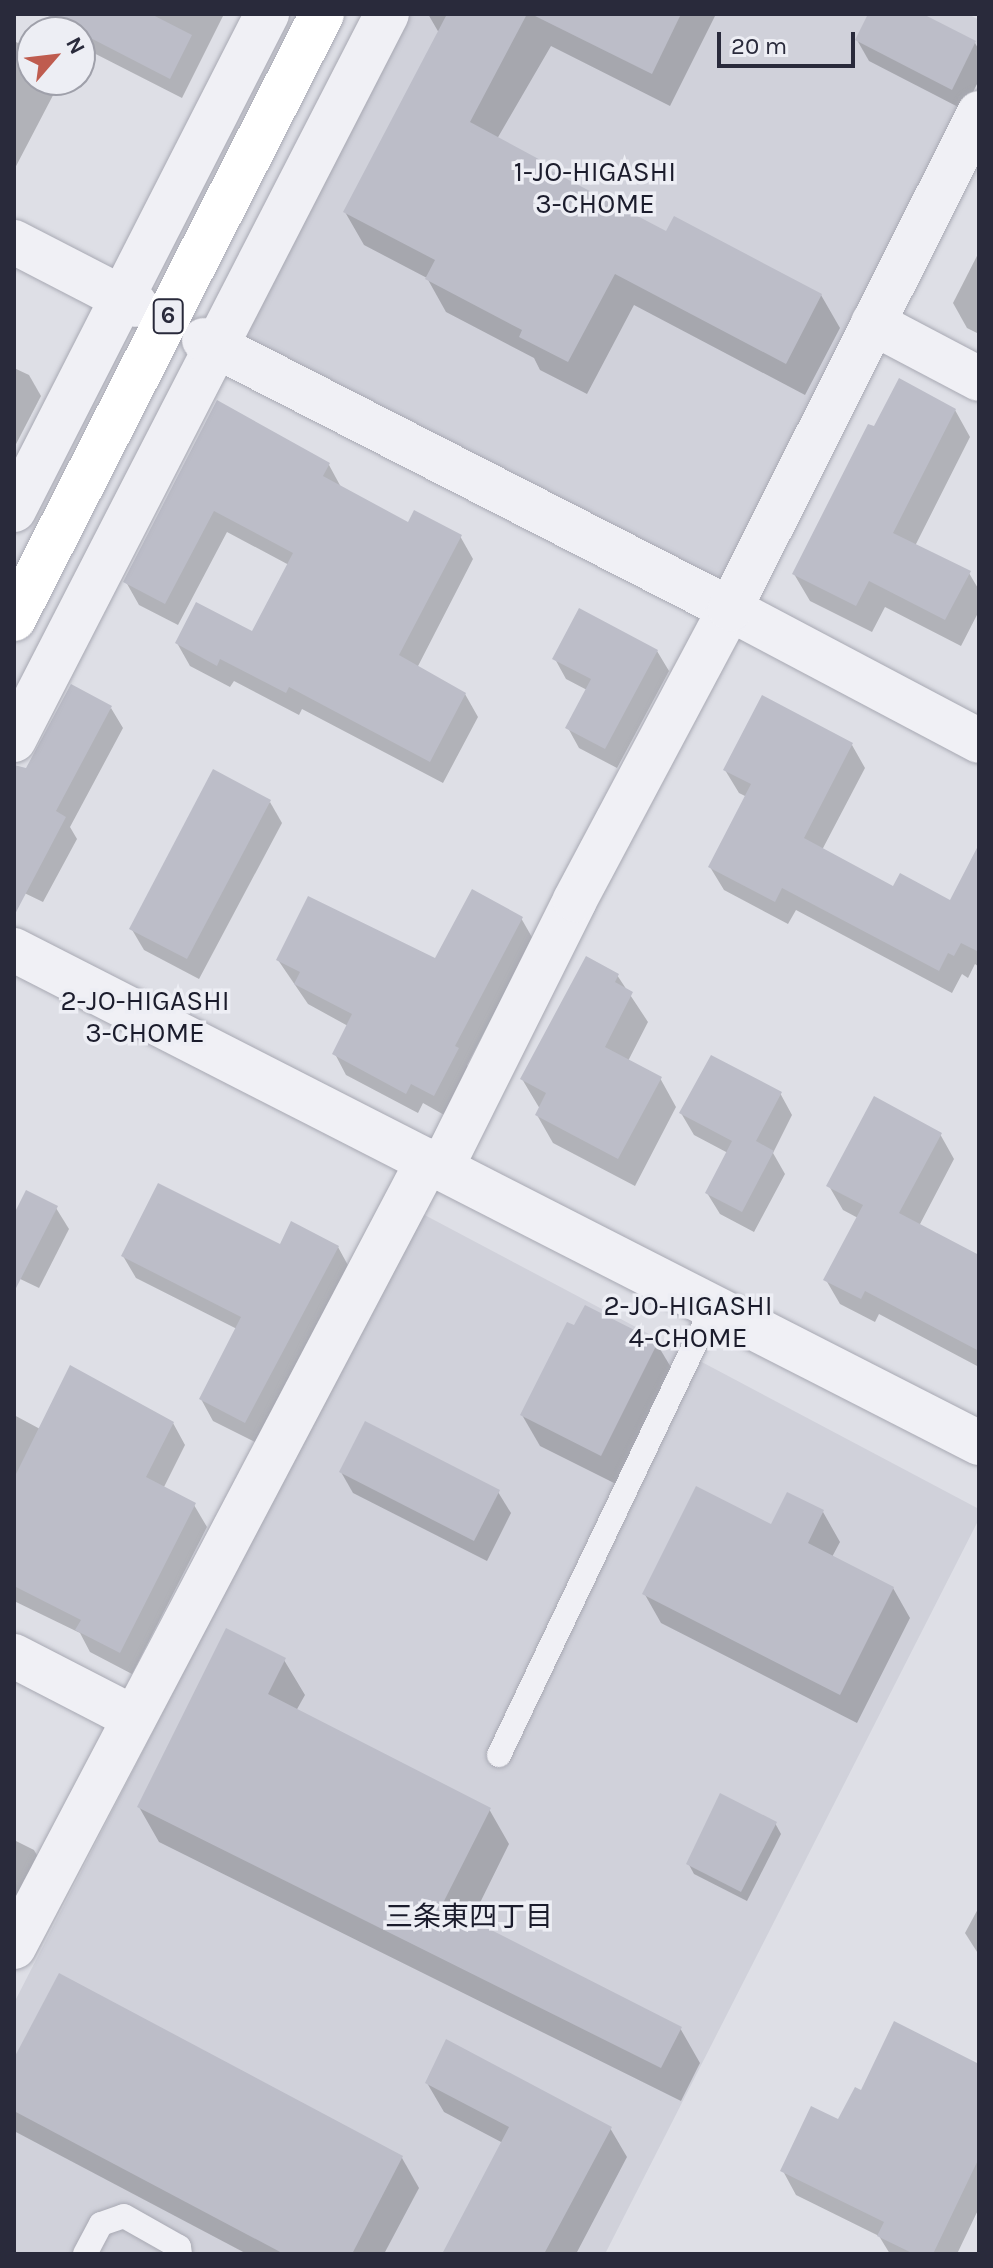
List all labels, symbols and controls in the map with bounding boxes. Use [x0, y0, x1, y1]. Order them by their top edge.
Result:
north arrow [16, 16, 96, 96]
scale bar [721, 16, 859, 66]
text: 20 m [731, 32, 787, 60]
text: N [60, 33, 91, 59]
district label: 1-JO-HIGASHI 3-CHOME [502, 155, 688, 221]
road number: 6 [152, 296, 184, 336]
district label: 2-JO-HIGASHI 3-CHOME [48, 984, 242, 1050]
district label: 2-JO-HIGASHI 4-CHOME [591, 1289, 785, 1355]
district label: 三条東四丁目 [385, 1900, 553, 1934]

